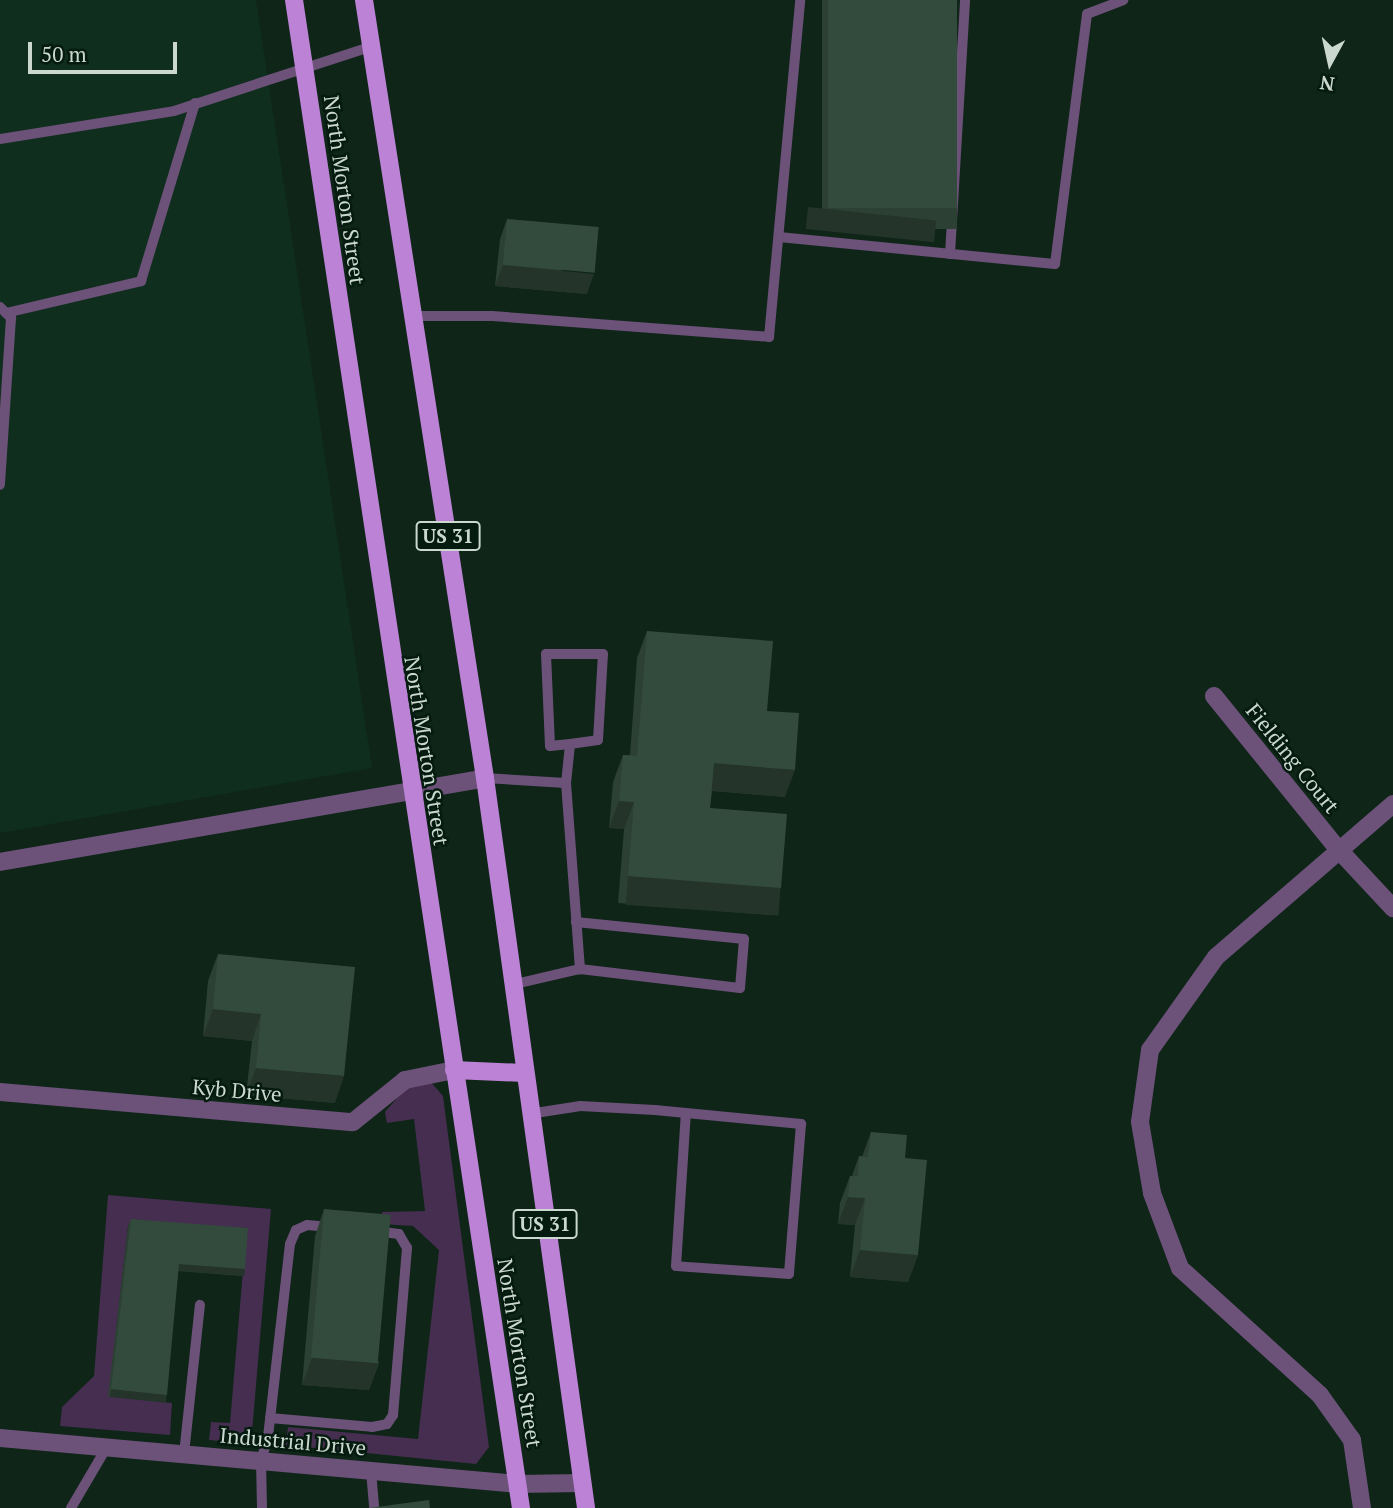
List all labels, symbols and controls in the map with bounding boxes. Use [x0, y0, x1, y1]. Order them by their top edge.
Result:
scale bar [32, 28, 180, 72]
north arrow [1295, 28, 1365, 98]
text: 50 m [41, 40, 87, 68]
text: N [1318, 71, 1336, 98]
street label: North Morton Street [319, 94, 371, 286]
road number: US 31 [415, 520, 481, 552]
street label: North Morton Street [400, 655, 454, 847]
street label: Fielding Court [1241, 698, 1345, 818]
street label: Kyb Drive [191, 1074, 283, 1106]
road number: US 31 [512, 1208, 578, 1240]
street label: North Morton Street [493, 1257, 547, 1449]
street label: Industrial Drive [219, 1422, 367, 1460]

